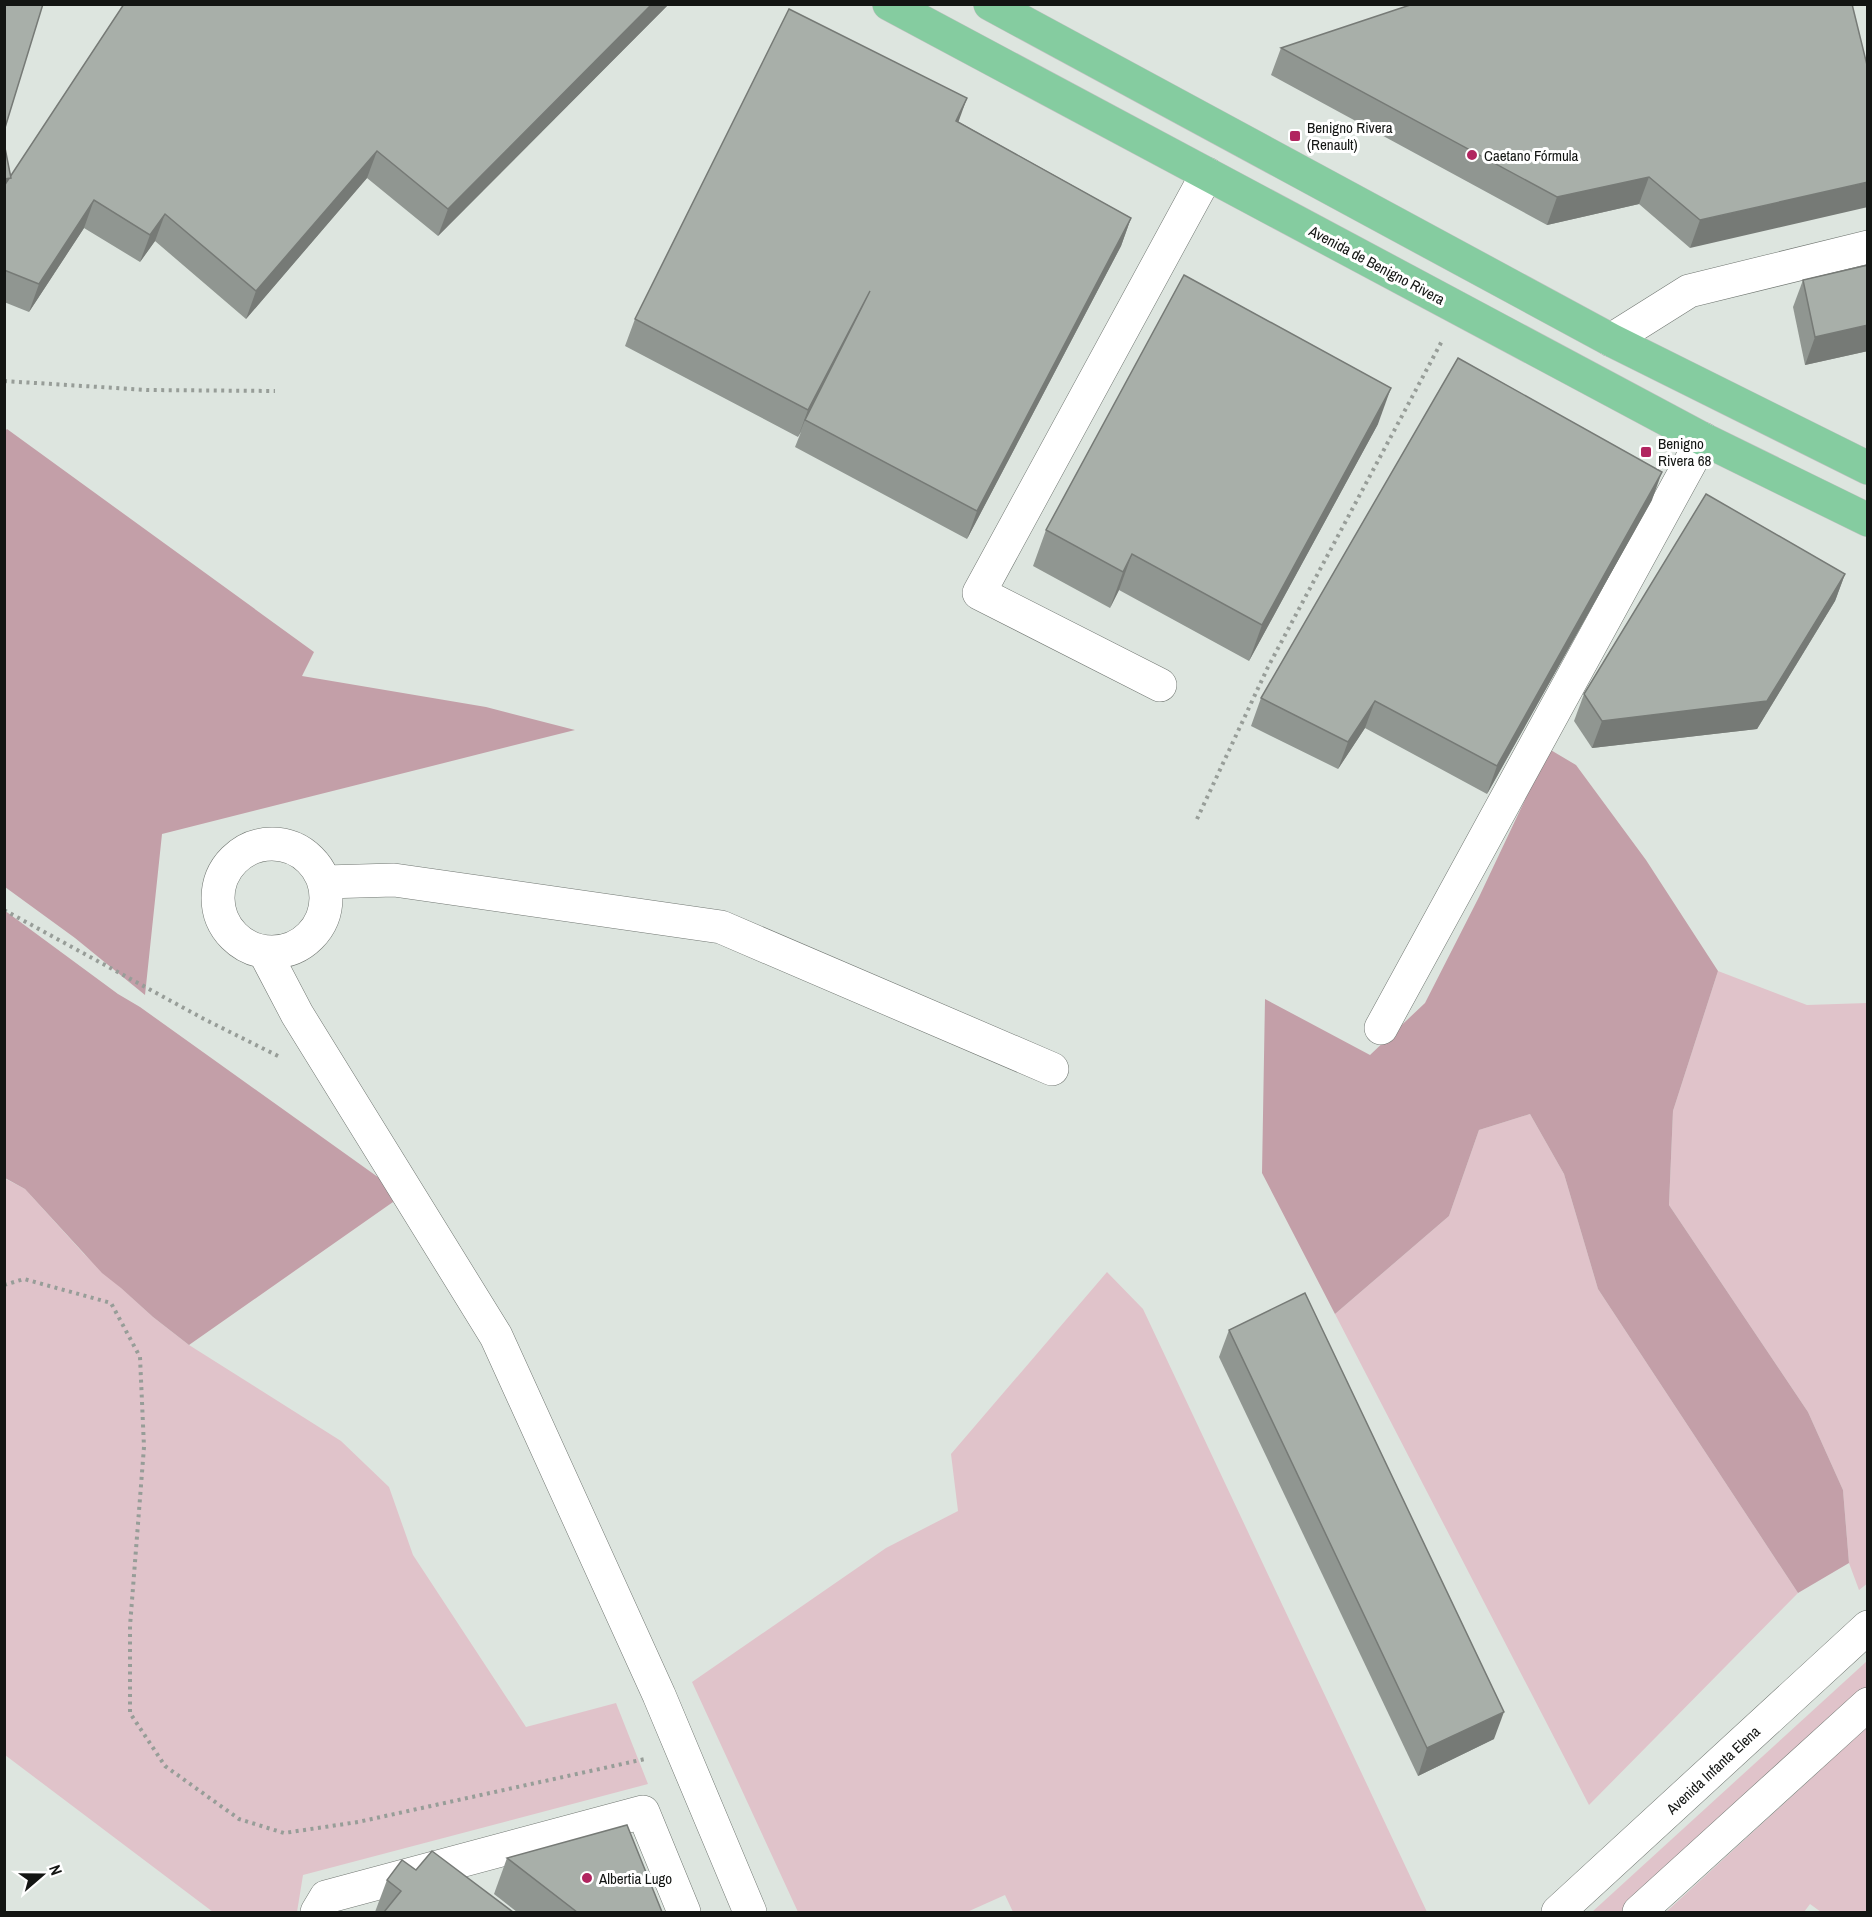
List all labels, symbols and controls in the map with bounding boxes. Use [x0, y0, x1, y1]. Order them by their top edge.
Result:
place label: Benigno Rivera (Renault) [1307, 117, 1393, 155]
marker: Benigno Rivera (Renault) [1288, 129, 1302, 143]
place label: Caetano Fórmula [1484, 145, 1579, 166]
marker: Caetano Fórmula [1465, 148, 1479, 162]
street label: Avenida de Benigno Rivera [1305, 220, 1449, 310]
place label: Benigno Rivera 68 [1658, 433, 1711, 471]
marker: Benigno Rivera 68 [1639, 445, 1653, 459]
street label: Avenida Infanta Elena [1661, 1721, 1764, 1820]
north arrow [12, 1845, 72, 1905]
text: N [44, 1862, 68, 1878]
place label: Albertia Lugo [598, 1868, 672, 1889]
marker: Albertia Lugo [580, 1871, 594, 1885]

